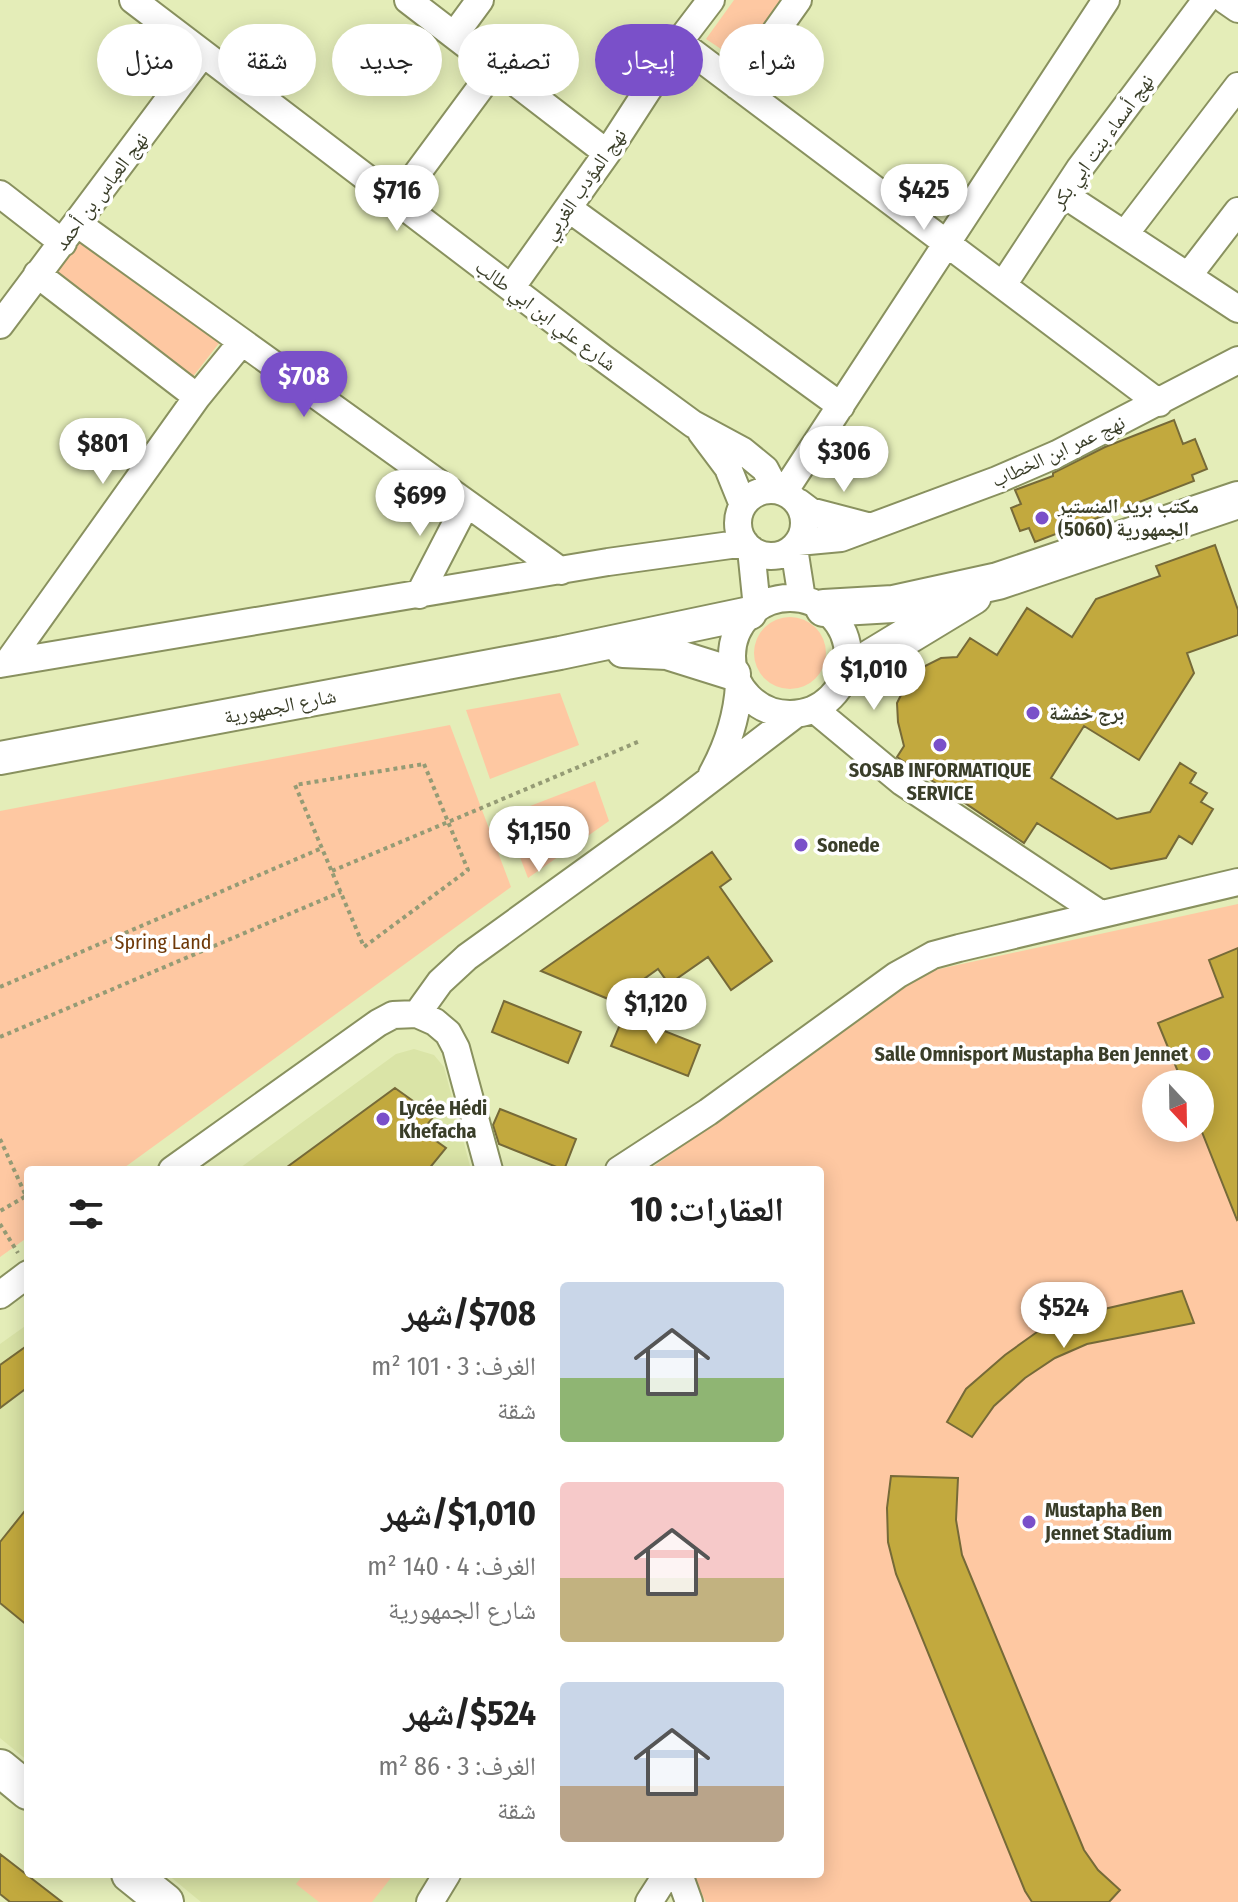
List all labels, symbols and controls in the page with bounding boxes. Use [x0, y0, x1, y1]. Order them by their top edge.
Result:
chip: منزل [97, 24, 202, 96]
chip: شقة [218, 24, 316, 96]
chip: جديد [332, 24, 442, 96]
chip: تصفية [458, 24, 579, 96]
chip: إيجار [595, 24, 703, 96]
chip: شراء [719, 24, 824, 96]
street label: نهج أسماء بنت ابي بكر [1045, 69, 1162, 216]
street label: نهج المؤدب الغربي [537, 124, 635, 247]
street label: نهج العباس بن أحمد [49, 127, 154, 255]
pin: $425 [877, 164, 971, 232]
pin: $716 [350, 165, 444, 233]
text: $425 [899, 174, 949, 205]
text: $716 [373, 175, 421, 206]
street label: شارع علي ابن ابي طالب [468, 254, 621, 379]
pin: $708 [257, 351, 351, 419]
text: $708 [278, 361, 330, 392]
street label: نهج عمر ابن الخطاب [988, 410, 1129, 493]
pin: $801 [56, 418, 150, 486]
pin: $306 [797, 426, 891, 494]
text: $801 [77, 428, 129, 459]
text: $306 [817, 436, 871, 467]
pin: $699 [373, 470, 467, 538]
text: $699 [393, 480, 447, 511]
place label: مكتب بريد المنستير الجمهورية (5060) [1057, 494, 1199, 541]
marker: مكتب بريد المنستير الجمهورية (5060) [1033, 509, 1051, 527]
pin: $1,010 [809, 644, 939, 712]
text: $1,010 [840, 654, 908, 685]
street label: شارع الجمهورية [222, 683, 338, 730]
place label: برج خفشة [1049, 701, 1124, 726]
marker: برج خفشة [1024, 704, 1042, 722]
marker: SOSAB INFORMATIQUE SERVICE [931, 736, 949, 754]
place label: SOSAB INFORMATIQUE SERVICE [849, 758, 1031, 805]
pin: $1,150 [474, 806, 604, 874]
text: $1,150 [507, 816, 571, 847]
place label: Sonede [817, 833, 880, 857]
marker: Sonede [792, 836, 810, 854]
park label: Spring Land [115, 930, 212, 954]
pin: $1,120 [591, 978, 721, 1046]
text: $1,120 [624, 988, 688, 1019]
place label: Salle Omnisport Mustapha Ben Jennet [875, 1042, 1189, 1066]
marker: Salle Omnisport Mustapha Ben Jennet [1195, 1045, 1213, 1063]
north arrow [1142, 1070, 1214, 1142]
map controls [1142, 1070, 1214, 1142]
place label: Lycée Hédi Khefacha [399, 1096, 487, 1143]
marker: Lycée Hédi Khefacha [374, 1110, 392, 1128]
text: العقارات: 10 [630, 1189, 784, 1230]
icon: filters [64, 1192, 108, 1236]
pin: $524 [1017, 1282, 1111, 1350]
text: $524 [1039, 1292, 1089, 1323]
text: $708/شهر [402, 1293, 536, 1334]
icon: home [624, 1314, 720, 1410]
text: الغرف: 3 · 101 m² [371, 1351, 536, 1382]
text: شقة [497, 1395, 536, 1426]
text: $1,010/شهر [381, 1493, 536, 1534]
place label: Mustapha Ben Jennet Stadium [1044, 1498, 1172, 1545]
marker: Mustapha Ben Jennet Stadium [1020, 1513, 1038, 1531]
icon: home [624, 1514, 720, 1610]
text: الغرف: 4 · 140 m² [367, 1551, 536, 1582]
text: شارع الجمهورية [388, 1595, 536, 1626]
text: $524/شهر [404, 1693, 536, 1734]
icon: home [624, 1714, 720, 1810]
text: الغرف: 3 · 86 m² [379, 1751, 536, 1782]
text: شقة [497, 1795, 536, 1826]

